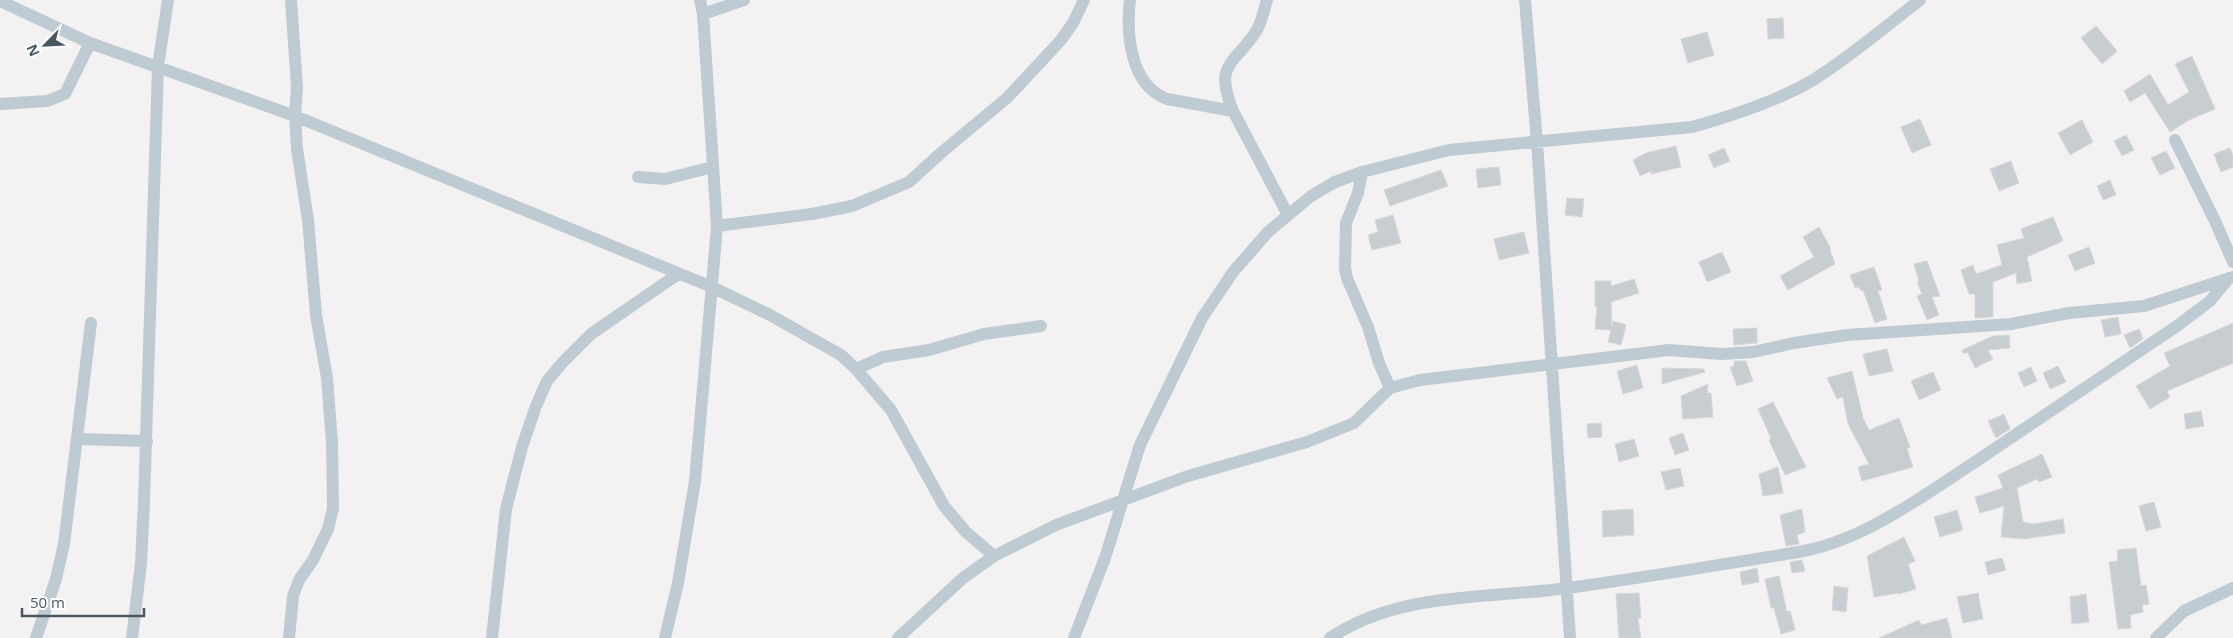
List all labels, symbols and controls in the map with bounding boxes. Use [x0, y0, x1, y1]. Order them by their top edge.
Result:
north arrow [20, 20, 70, 70]
text: N [22, 41, 44, 60]
scale bar [22, 586, 145, 618]
text: 50 m [30, 592, 65, 612]

